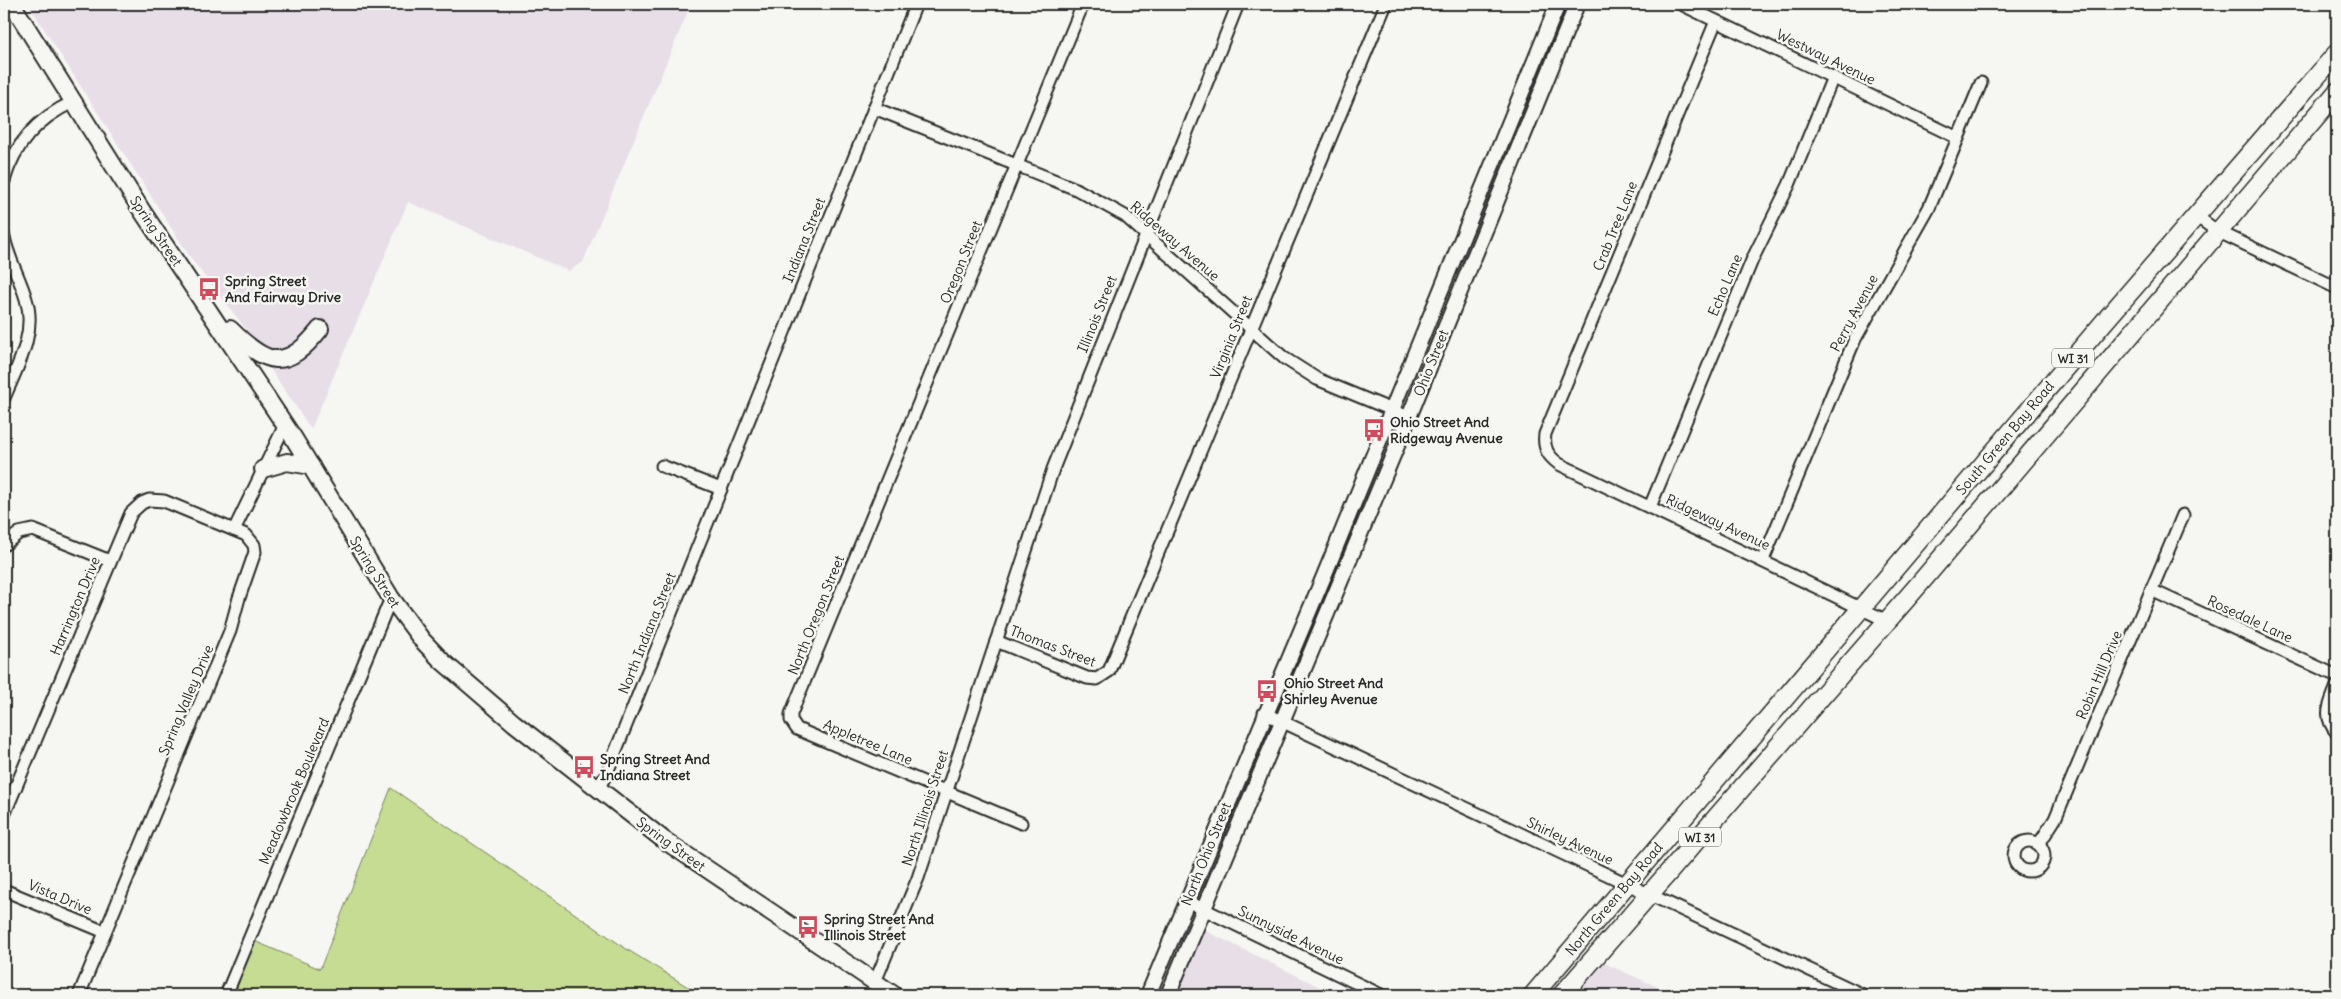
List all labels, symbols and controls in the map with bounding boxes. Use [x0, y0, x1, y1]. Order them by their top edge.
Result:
street label: Westway Avenue [1774, 25, 1878, 89]
street label: Crab Tree Lane [1589, 179, 1641, 273]
street label: Spring Street [126, 192, 186, 270]
street label: Indiana Street [779, 195, 829, 285]
street label: Ridgeway Avenue [1127, 197, 1223, 285]
street label: Oregon Street [936, 218, 986, 306]
street label: Echo Lane [1704, 251, 1746, 319]
street label: Perry Avenue [1826, 271, 1882, 355]
place label: Spring Street And Fairway Drive [225, 272, 342, 306]
street label: Illinois Street [1073, 273, 1121, 355]
bus stop icon: Spring Street And Fairway Drive [196, 276, 222, 302]
street label: Virginia Street [1206, 292, 1256, 381]
street label: Ohio Street [1409, 327, 1453, 399]
road number: WI 31 [2052, 348, 2094, 368]
street label: South Green Bay Road [1952, 377, 2058, 499]
place label: Ohio Street And Ridgeway Avenue [1390, 413, 1503, 447]
bus stop icon: Ohio Street And Ridgeway Avenue [1361, 417, 1387, 443]
street label: Ridgeway Avenue [1663, 490, 1773, 554]
street label: Spring Street [346, 533, 404, 611]
street label: North Oregon Street [784, 552, 848, 677]
street label: Harrington Drive [46, 554, 104, 658]
street label: North Indiana Street [614, 569, 680, 696]
street label: Rosedale Lane [2205, 591, 2295, 647]
street label: Thomas Street [1007, 621, 1099, 671]
street label: Robin Hill Drive [2072, 628, 2126, 722]
street label: Spring Valley Drive [155, 642, 217, 758]
place label: Ohio Street And Shirley Avenue [1284, 674, 1384, 708]
bus stop icon: Ohio Street And Shirley Avenue [1254, 678, 1280, 704]
street label: Meadowbrook Boulevard [255, 715, 333, 867]
street label: Appletree Lane [821, 715, 915, 769]
street label: North Illinois Street [898, 747, 952, 868]
place label: Spring Street And Indiana Street [600, 750, 711, 784]
bus stop icon: Spring Street And Indiana Street [571, 754, 597, 780]
street label: North Ohio Street [1177, 799, 1235, 908]
street label: Spring Street [633, 813, 709, 875]
street label: Shirley Avenue [1524, 813, 1616, 869]
road number: WI 31 [1679, 828, 1721, 846]
street label: North Green Bay Road [1561, 839, 1667, 959]
street label: Vista Drive [25, 876, 95, 918]
street label: Sunnyside Avenue [1235, 902, 1347, 968]
place label: Spring Street And Illinois Street [824, 910, 935, 944]
bus stop icon: Spring Street And Illinois Street [795, 914, 821, 940]

